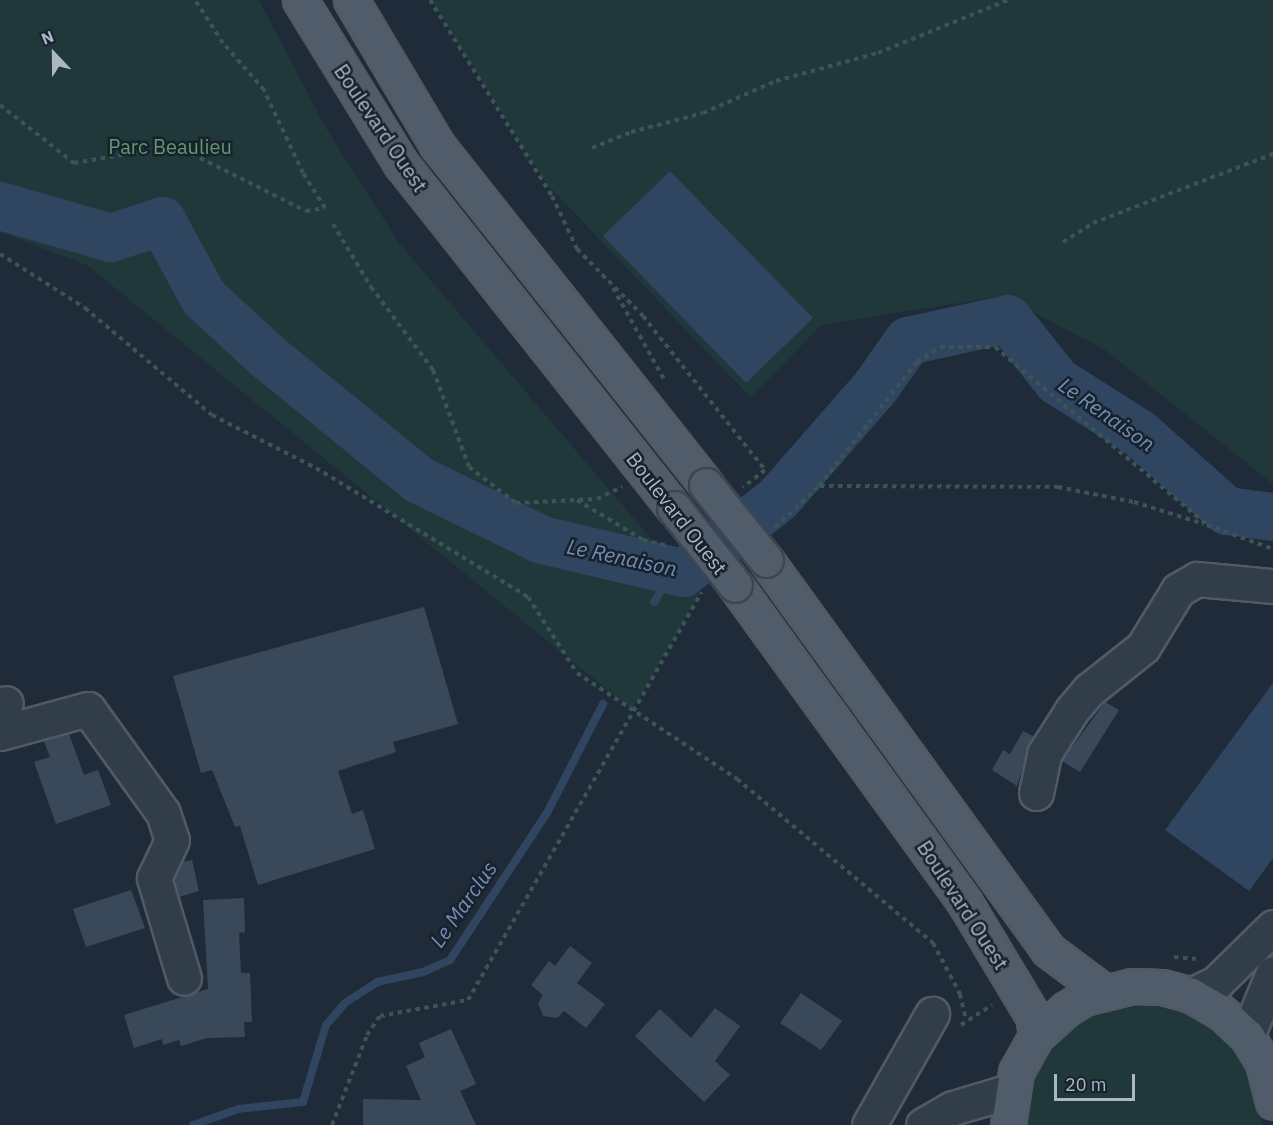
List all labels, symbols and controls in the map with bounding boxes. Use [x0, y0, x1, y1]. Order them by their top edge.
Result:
north arrow [24, 24, 84, 84]
text: N [38, 26, 56, 49]
street label: Boulevard Ouest [329, 60, 433, 196]
park label: Parc Beaulieu [108, 134, 232, 158]
water label: Le Renaison [1054, 372, 1160, 456]
street label: Boulevard Ouest [622, 447, 732, 579]
water label: Le Renaison [565, 533, 679, 581]
street label: Boulevard Ouest [912, 836, 1014, 974]
water label: Le Marclus [424, 856, 502, 952]
scale bar [1057, 1062, 1138, 1100]
text: 20 m [1065, 1073, 1107, 1096]

